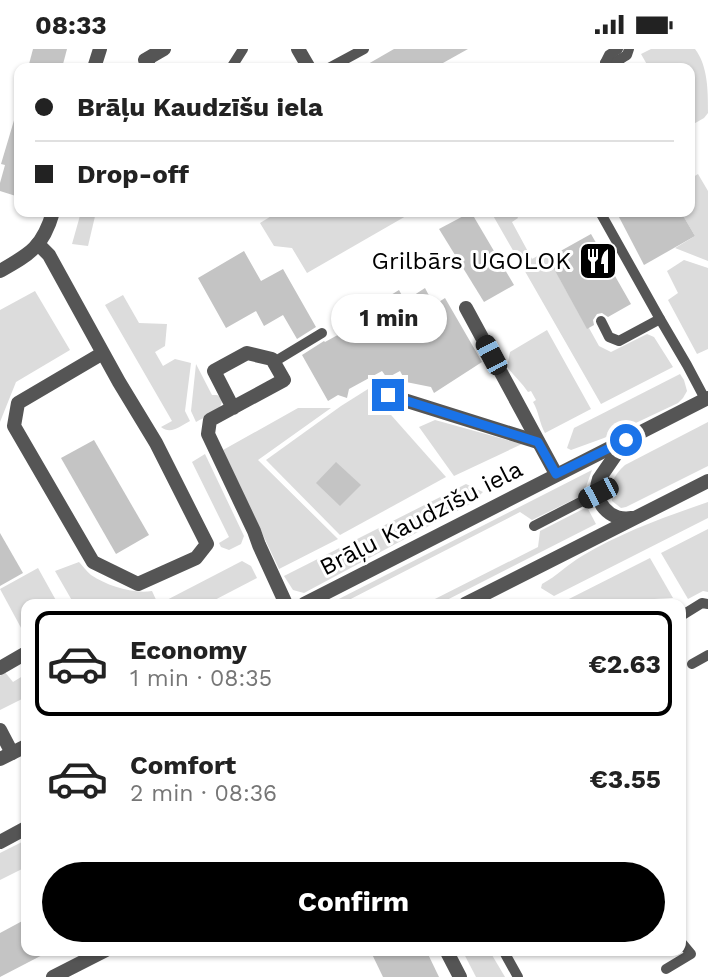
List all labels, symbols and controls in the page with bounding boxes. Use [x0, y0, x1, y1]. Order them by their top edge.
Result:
text: 08:33 [35, 10, 107, 40]
text: Brāļu Kaudzīšu iela [77, 92, 323, 122]
text: Drop-off [77, 159, 189, 189]
restaurant icon: Grilbārs UGOLOK [577, 240, 619, 282]
place label: Grilbārs UGOLOK [372, 247, 571, 275]
callout: 1 min [330, 293, 446, 343]
text: 1 min [359, 305, 419, 332]
car [472, 332, 511, 378]
route end [372, 379, 404, 411]
route start [610, 424, 642, 456]
street label: Brāļu Kaudzīšu iela [315, 455, 527, 581]
car [575, 474, 622, 512]
icon: car [46, 632, 109, 695]
text: Economy [130, 635, 247, 665]
text: €2.63 [588, 649, 661, 679]
text: 1 min · 08:35 [130, 665, 272, 692]
icon: car [46, 747, 109, 810]
text: Comfort [130, 750, 236, 780]
text: €3.55 [589, 764, 661, 794]
text: 2 min · 08:36 [130, 780, 277, 807]
button: Confirm [42, 862, 665, 942]

